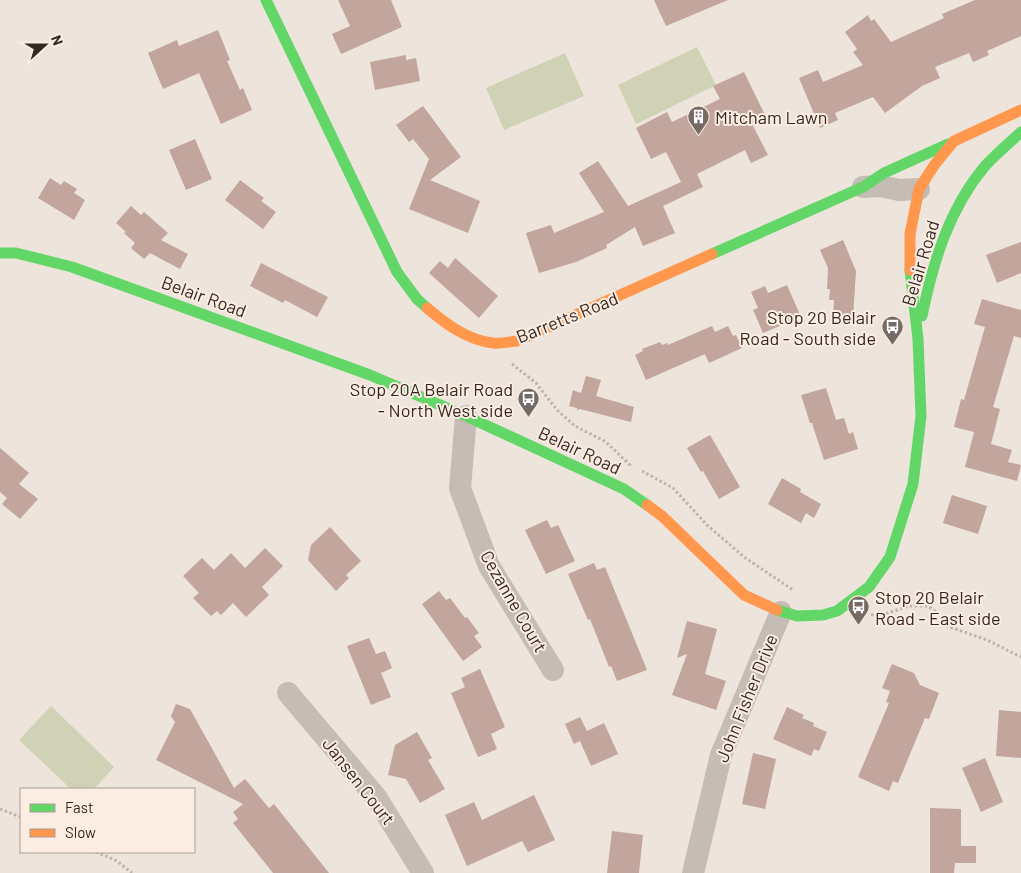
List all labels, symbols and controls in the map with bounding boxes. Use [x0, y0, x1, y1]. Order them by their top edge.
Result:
north arrow [20, 20, 70, 70]
text: N [48, 33, 67, 48]
building icon: Mitcham Lawn [687, 105, 711, 136]
place label: Mitcham Lawn [715, 106, 827, 128]
street label: Belair Road [897, 217, 943, 309]
street label: Belair Road [159, 270, 249, 322]
street label: Barretts Road [513, 287, 621, 347]
place label: Stop 20 Belair Road - South side [739, 306, 876, 349]
bus stop icon: Stop 20 Belair Road - South side [880, 315, 904, 346]
place label: Stop 20A Belair Road - North West side [350, 378, 513, 421]
bus stop icon: Stop 20A Belair Road - North West side [517, 387, 541, 418]
street label: Belair Road [535, 421, 625, 479]
street label: Cezanne Court [476, 546, 552, 656]
place label: Stop 20 Belair Road - East side [875, 586, 1001, 629]
bus stop icon: Stop 20 Belair Road - East side [847, 595, 871, 626]
street label: John Fisher Drive [710, 631, 782, 765]
street label: Jansen Court [318, 733, 400, 829]
legend [20, 788, 195, 853]
text: Fast [65, 798, 93, 816]
text: Slow [65, 823, 96, 841]

